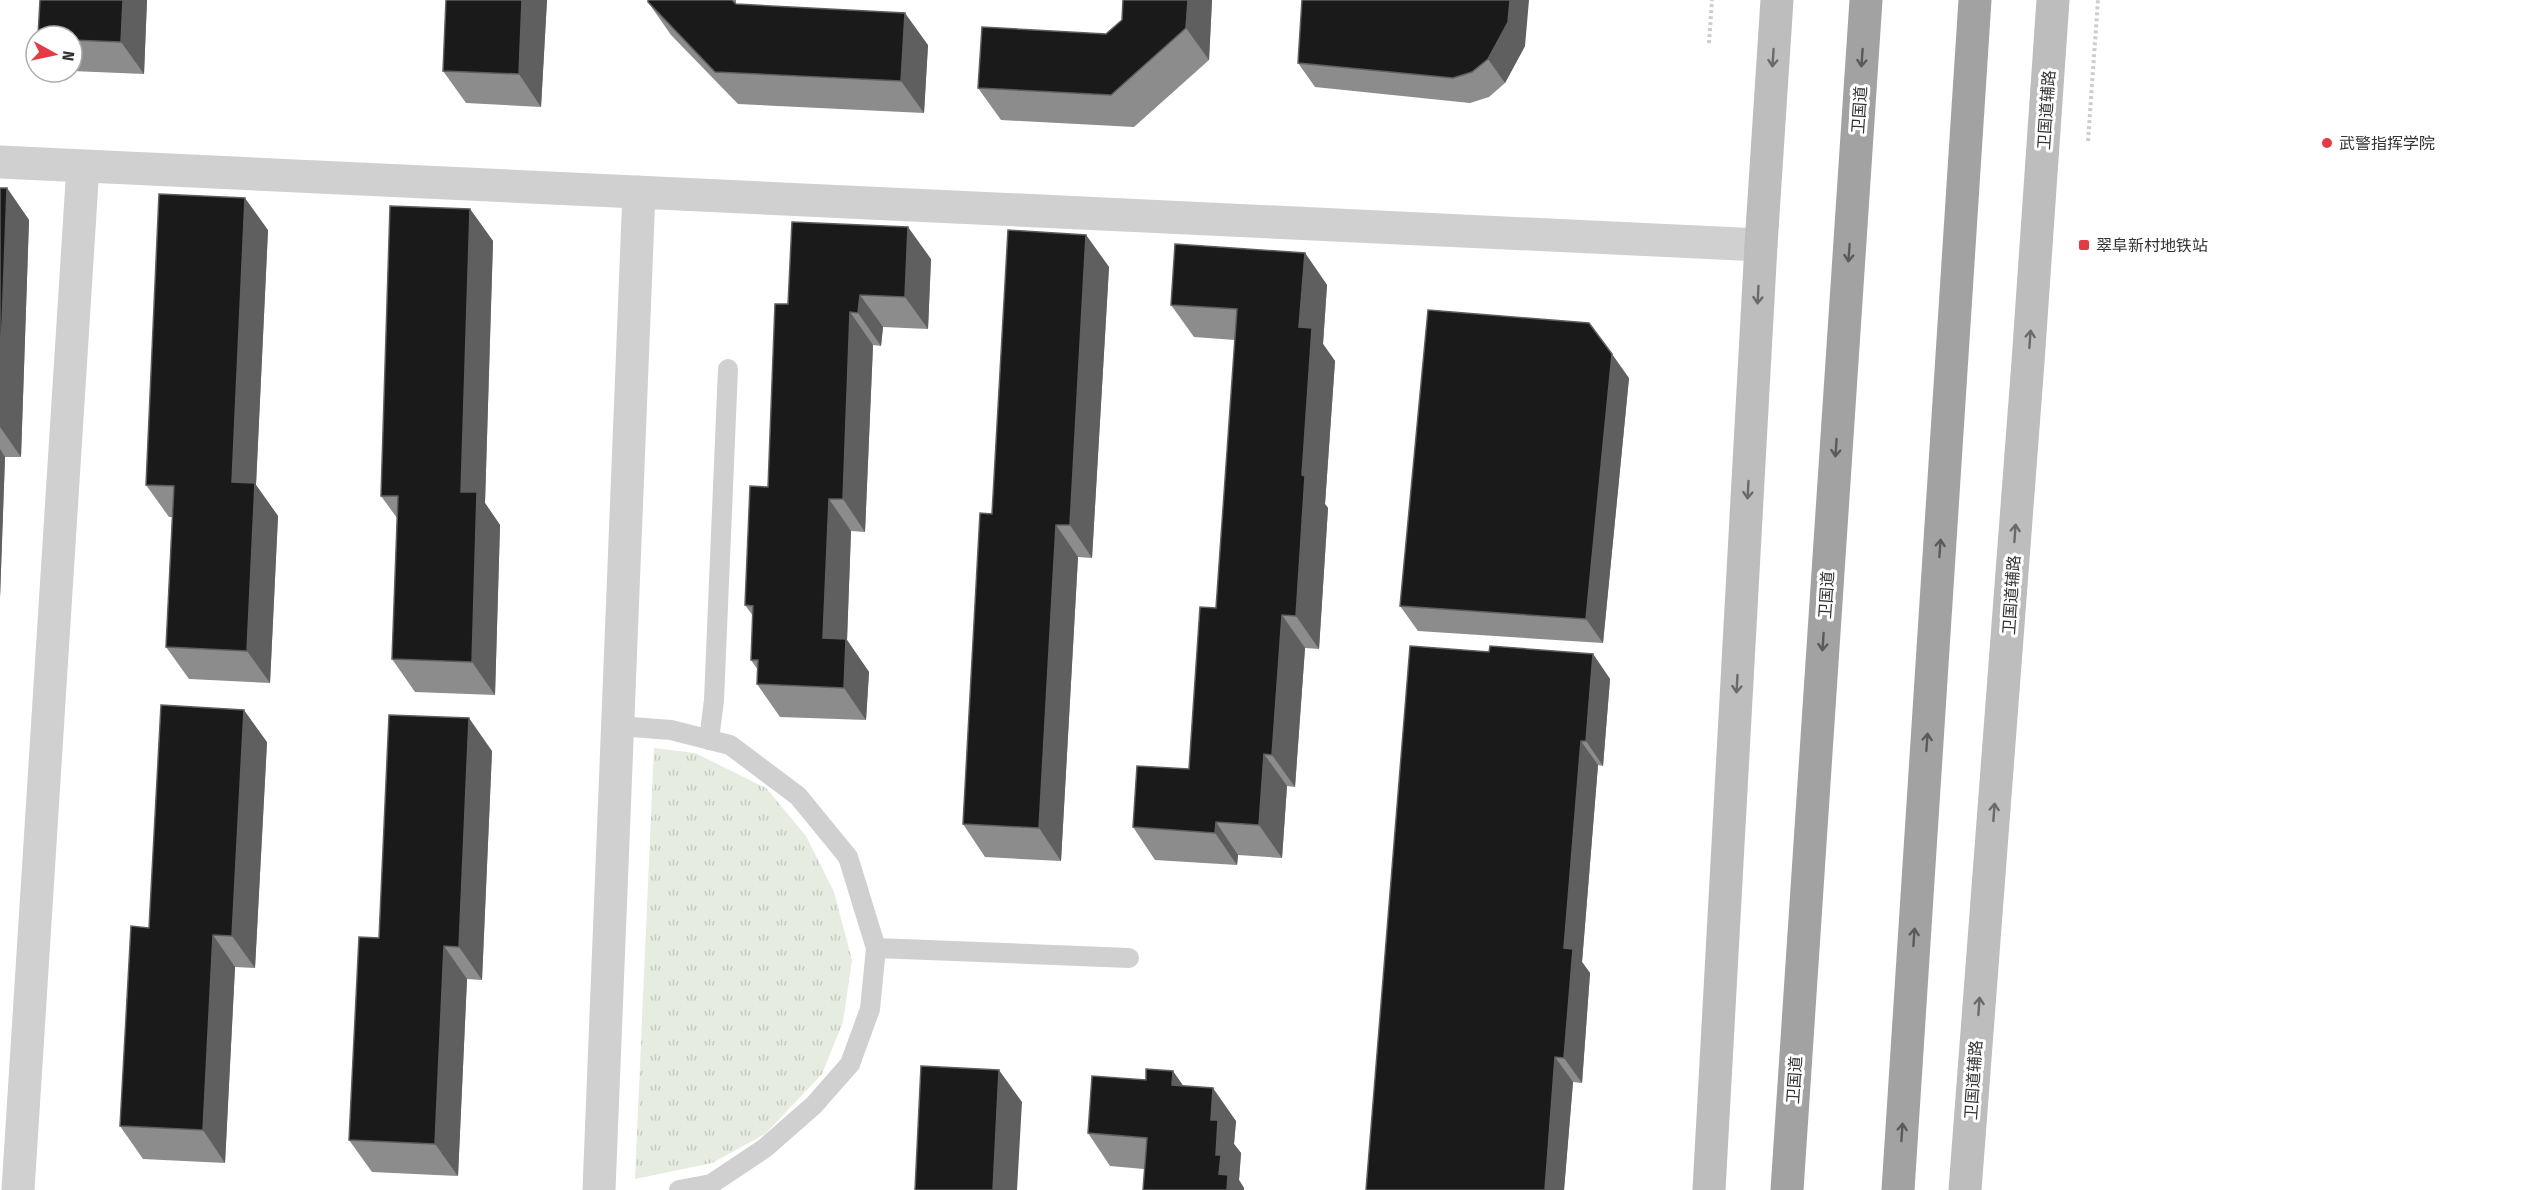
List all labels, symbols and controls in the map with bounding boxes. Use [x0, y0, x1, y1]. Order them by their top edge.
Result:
north arrow [24, 24, 84, 84]
one-way arrow [1768, 48, 1779, 68]
one-way arrow [1856, 48, 1867, 68]
text: N [58, 50, 78, 62]
street label: 卫国道辅路 [2034, 69, 2059, 151]
street label: 卫国道 [1848, 85, 1871, 135]
place label: 武警指挥学院 [2339, 134, 2435, 153]
marker: 武警指挥学院 [2320, 136, 2334, 150]
place label: 翠阜新村地铁站 [2096, 236, 2208, 255]
marker: 翠阜新村地铁站 [2077, 238, 2091, 252]
one-way arrow [1843, 242, 1854, 262]
one-way arrow [1753, 284, 1764, 304]
one-way arrow [2025, 330, 2036, 349]
one-way arrow [1831, 437, 1842, 457]
one-way arrow [1742, 479, 1753, 499]
one-way arrow [2010, 524, 2021, 544]
one-way arrow [1934, 538, 1945, 558]
street label: 卫国道辅路 [1999, 554, 2024, 636]
street label: 卫国道 [1815, 570, 1838, 620]
one-way arrow [1818, 632, 1829, 652]
one-way arrow [1732, 674, 1743, 694]
one-way arrow [1922, 733, 1933, 753]
one-way arrow [1989, 802, 2000, 822]
one-way arrow [1909, 928, 1920, 948]
one-way arrow [1974, 997, 1985, 1017]
street label: 卫国道辅路 [1961, 1039, 1986, 1121]
street label: 卫国道 [1783, 1055, 1806, 1105]
one-way arrow [1896, 1122, 1907, 1142]

